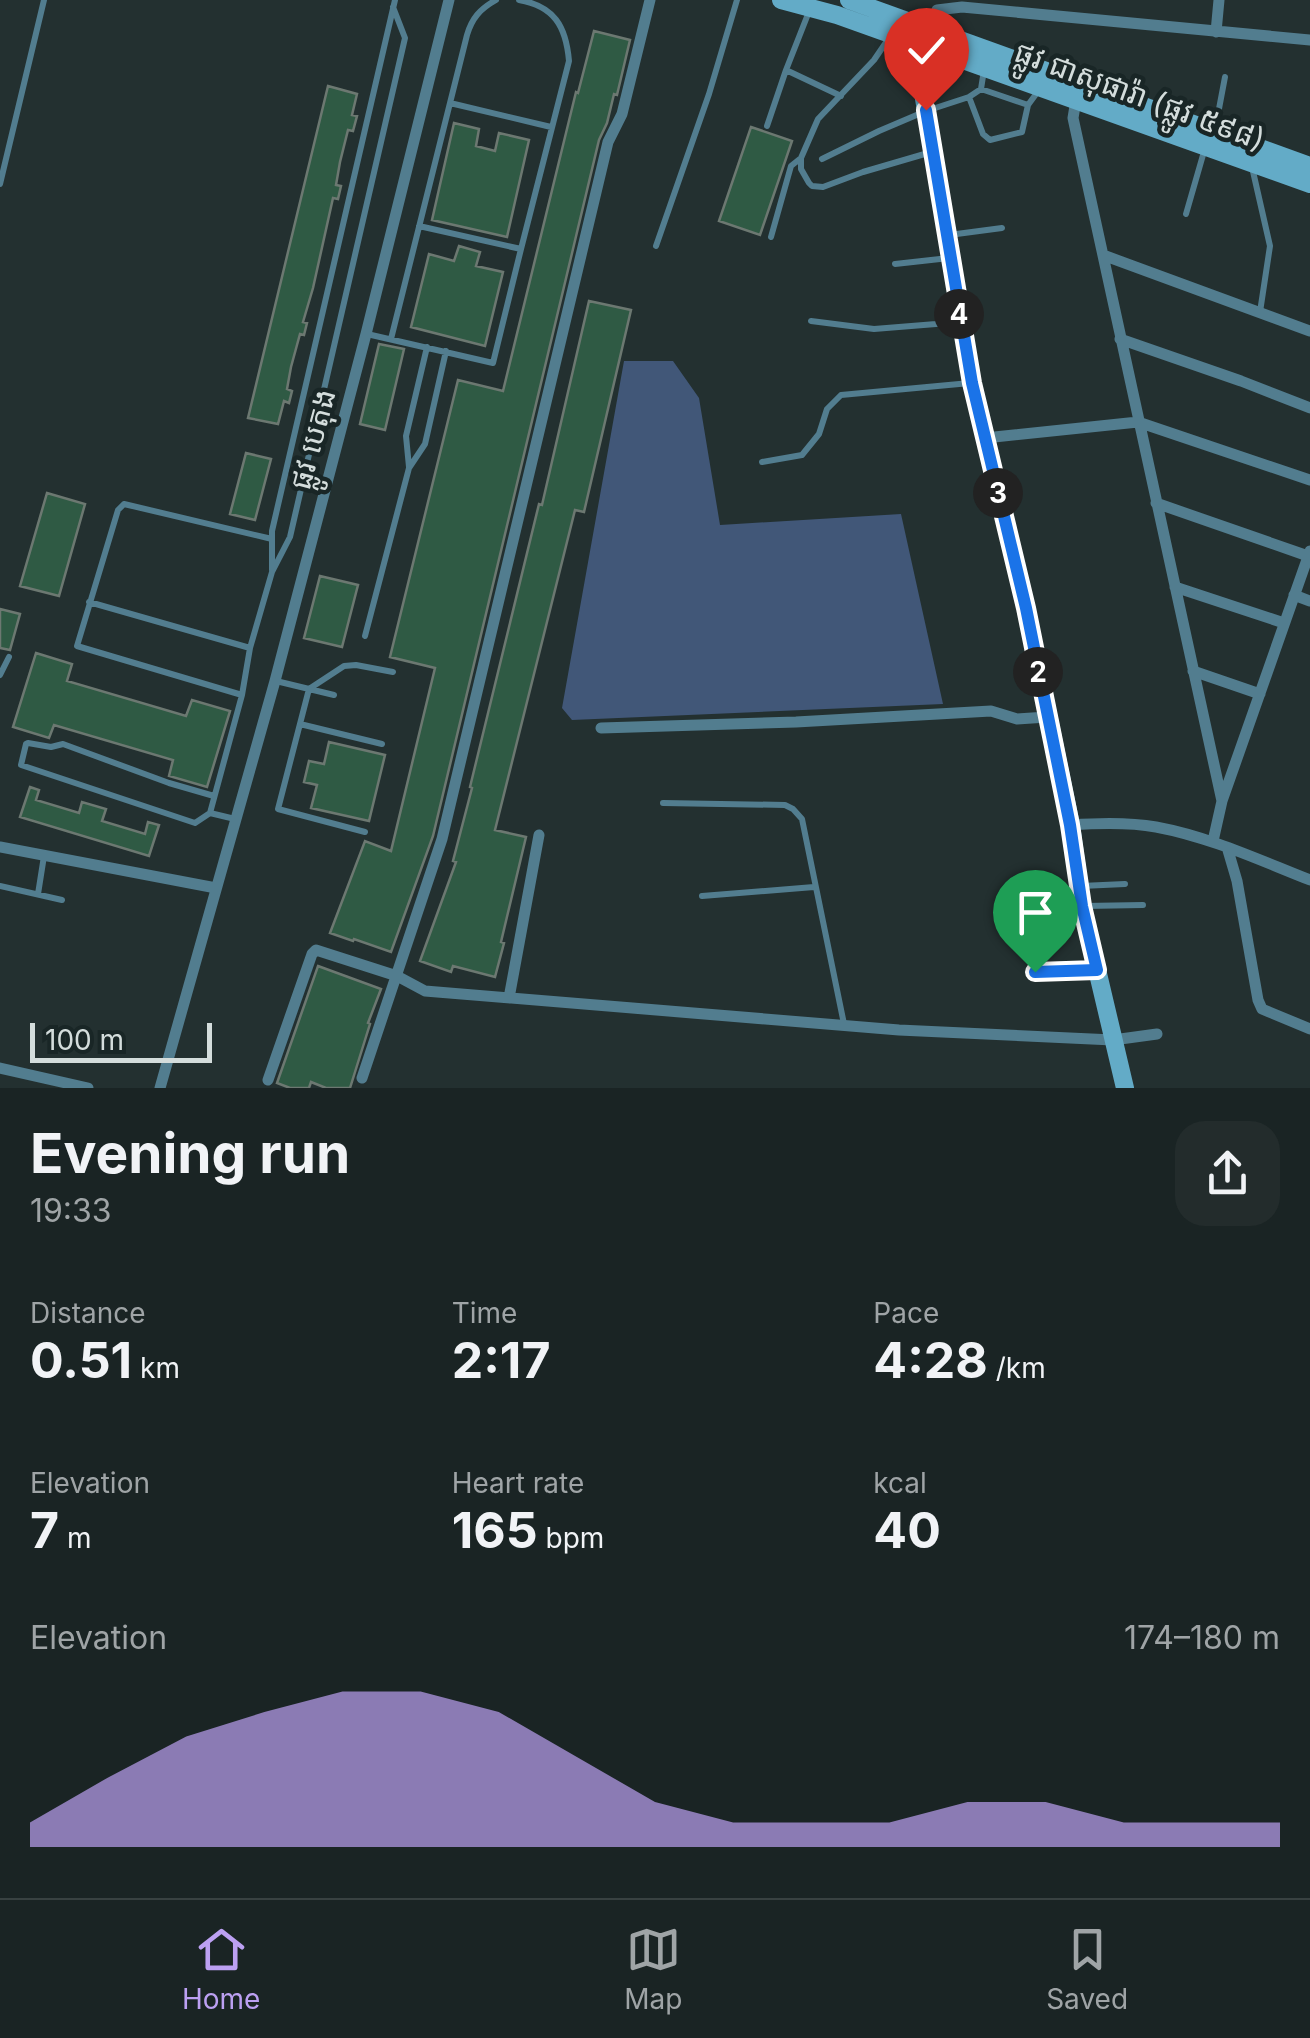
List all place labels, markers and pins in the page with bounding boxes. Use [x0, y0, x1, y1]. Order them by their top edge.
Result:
pin [884, 8, 969, 111]
pin: 4 [934, 289, 984, 339]
pin: 3 [973, 468, 1023, 518]
pin: 2 [1013, 647, 1063, 697]
pin [993, 870, 1078, 973]

